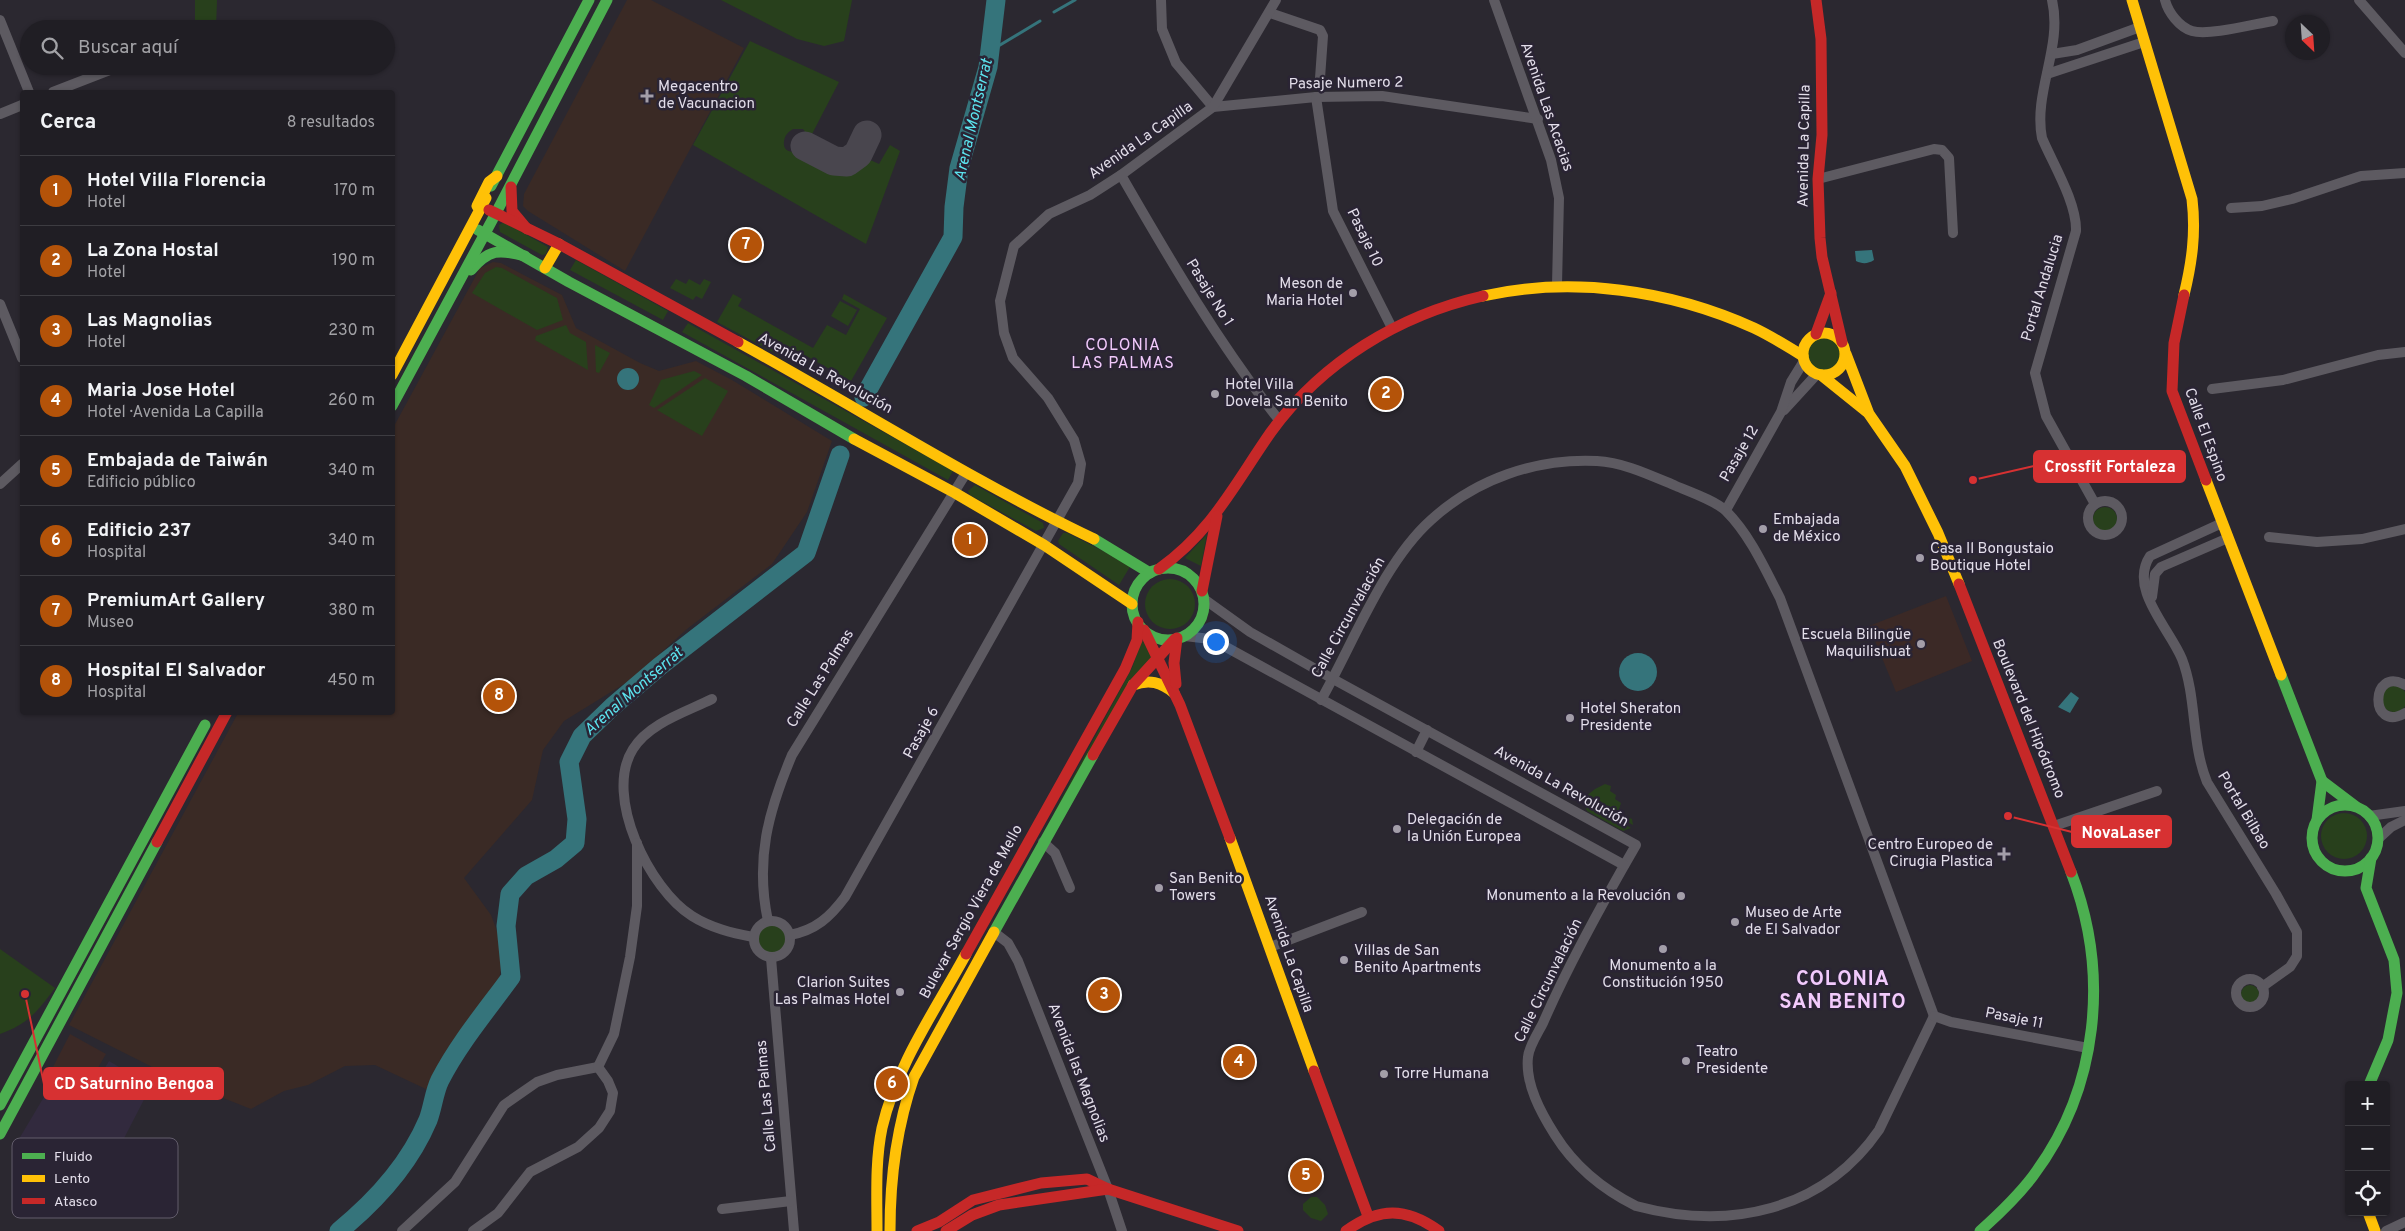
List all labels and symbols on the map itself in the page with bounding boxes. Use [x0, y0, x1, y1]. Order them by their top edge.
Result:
north arrow [2285, 15, 2330, 60]
street label: Avenida Las Acacias [1515, 40, 1577, 174]
water label: Arenal Montserrat [950, 56, 998, 183]
street label: Pasaje Numero 2 [1289, 74, 1403, 94]
place label: Megacentro de Vacunacion [658, 78, 755, 114]
street label: Avenida La Capilla [1794, 84, 1816, 208]
marker: Megacentro de Vacunacion [640, 89, 654, 103]
street label: Avenida La Capilla [1085, 98, 1197, 184]
street label: Pasaje 10 [1342, 206, 1386, 270]
pin: 7 [730, 226, 762, 264]
street label: Portal Andalucia [2018, 232, 2068, 344]
street label: Pasaje No 1 [1181, 256, 1237, 330]
place label: Meson de Maria Hotel [1266, 275, 1343, 311]
marker: Meson de Maria Hotel [1347, 287, 1359, 299]
street label: Avenida La Revolución [754, 329, 896, 419]
district label: COLONIA LAS PALMAS [1071, 336, 1175, 374]
pin: 2 [1370, 375, 1402, 413]
place label: Hotel Villa Dovela San Benito [1225, 376, 1348, 412]
street label: Calle El Espino [2179, 385, 2231, 485]
marker: Hotel Villa Dovela San Benito [1209, 388, 1221, 400]
street label: Pasaje 12 [1716, 422, 1764, 486]
callout: Crossfit Fortaleza [2034, 451, 2185, 482]
text: Crossfit Fortaleza [2044, 458, 2176, 478]
place label: Embajada de México [1773, 511, 1841, 547]
pin: 1 [954, 521, 986, 559]
marker: Embajada de México [1757, 523, 1769, 535]
place label: Casa Il Bongustaio Boutique Hotel [1930, 540, 2054, 576]
marker: Casa Il Bongustaio Boutique Hotel [1914, 552, 1926, 564]
street label: Calle Circunvalación [1308, 554, 1390, 682]
street label: Calle Las Palmas [783, 626, 859, 732]
place label: Escuela Bilingüe Maquilishuat [1801, 626, 1911, 662]
your location [1203, 629, 1229, 655]
street label: Boulevard del Hipódromo [1987, 637, 2069, 801]
marker: Escuela Bilingüe Maquilishuat [1915, 638, 1927, 650]
water label: Arenal Montserrat [580, 643, 689, 740]
pin: 8 [483, 677, 515, 715]
place label: Hotel Sheraton Presidente [1580, 700, 1681, 736]
street label: Pasaje 6 [900, 704, 944, 762]
marker: Hotel Sheraton Presidente [1564, 712, 1576, 724]
street label: Avenida La Revolución [1490, 742, 1632, 832]
street label: Portal Bilbao [2212, 769, 2274, 853]
place label: Delegación de la Unión Europea [1407, 811, 1521, 847]
callout: NovaLaser [2072, 816, 2171, 847]
street label: Bulevar Sergio Viera de Mello [916, 822, 1028, 1002]
marker: Delegación de la Unión Europea [1391, 823, 1403, 835]
text: NovaLaser [2081, 824, 2161, 844]
place label: Centro Europeo de Cirugia Plastica [1868, 836, 1993, 872]
marker: Centro Europeo de Cirugia Plastica [1997, 847, 2011, 861]
place label: San Benito Towers [1169, 870, 1242, 906]
marker: San Benito Towers [1153, 882, 1165, 894]
place label: Monumento a la Revolución [1486, 887, 1671, 906]
marker: Monumento a la Revolución [1675, 890, 1687, 902]
street label: Avenida La Capilla [1259, 893, 1317, 1015]
place label: Museo de Arte de El Salvador [1745, 904, 1842, 940]
street label: Calle Circunvalación [1511, 916, 1587, 1046]
marker: Museo de Arte de El Salvador [1729, 916, 1741, 928]
place label: Villas de San Benito Apartments [1354, 942, 1481, 978]
marker: Monumento a la Constitución 1950 [1657, 943, 1669, 955]
marker: Villas de San Benito Apartments [1338, 954, 1350, 966]
place label: Monumento a la Constitución 1950 [1602, 957, 1724, 993]
district label: COLONIA SAN BENITO [1779, 967, 1907, 1016]
place label: Clarion Suites Las Palmas Hotel [775, 974, 890, 1010]
pin: 3 [1088, 976, 1120, 1014]
marker: Clarion Suites Las Palmas Hotel [894, 986, 906, 998]
street label: Avenida las Magnolias [1043, 1001, 1113, 1145]
street label: Pasaje 11 [1983, 1004, 2045, 1034]
street label: Calle Las Palmas [753, 1039, 781, 1153]
pin: 4 [1223, 1043, 1255, 1081]
place label: Teatro Presidente [1696, 1043, 1768, 1079]
marker: Teatro Presidente [1680, 1055, 1692, 1067]
pin: 6 [876, 1065, 908, 1103]
place label: Torre Humana [1394, 1065, 1489, 1084]
callout: CD Saturnino Bengoa [44, 1068, 223, 1099]
marker: Torre Humana [1378, 1068, 1390, 1080]
text: CD Saturnino Bengoa [54, 1075, 214, 1095]
legend [12, 1138, 178, 1218]
text: Fluido [54, 1149, 93, 1166]
pin: 5 [1290, 1157, 1322, 1195]
text: Lento [54, 1171, 90, 1188]
text: Atasco [54, 1194, 97, 1211]

